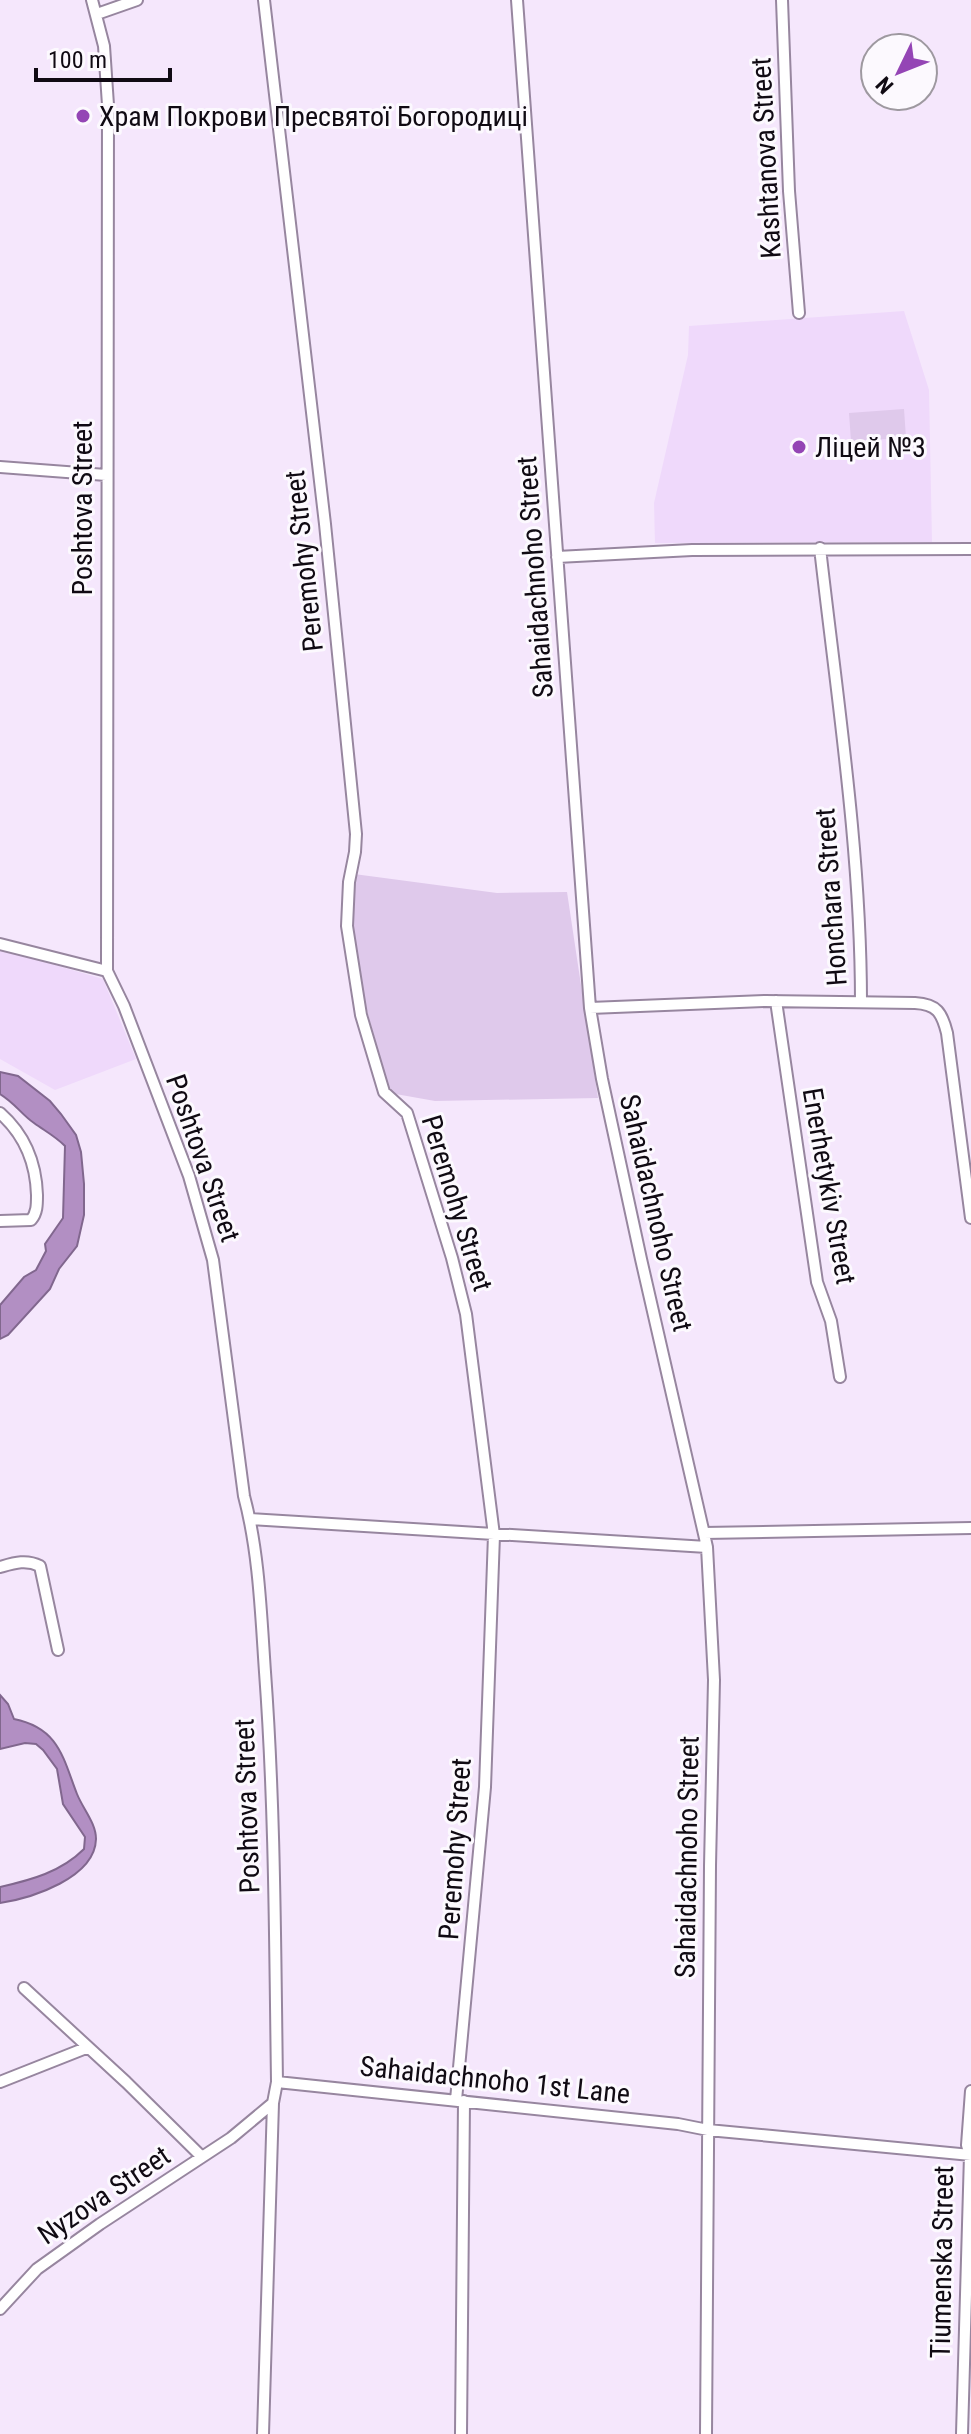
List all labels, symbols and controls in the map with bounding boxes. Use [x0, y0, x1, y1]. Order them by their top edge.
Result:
scale bar [36, 32, 170, 82]
north arrow [859, 32, 939, 112]
text: 100 m [48, 46, 107, 74]
street label: Kashtanova Street [744, 57, 788, 259]
text: N [871, 72, 898, 99]
place label: Храм Покрови Пресвятої Богородиці [99, 100, 528, 133]
marker: Храм Покрови Пресвятої Богородиці [74, 107, 92, 125]
street label: Poshtova Street [66, 421, 99, 595]
place label: Ліцей №3 [815, 431, 926, 464]
marker: Ліцей №3 [790, 438, 808, 456]
street label: Sahaidachnoho Street [510, 455, 560, 699]
street label: Peremohy Street [278, 469, 330, 653]
street label: Honchara Street [808, 807, 854, 987]
street label: Poshtova Street [159, 1070, 247, 1246]
street label: Enerhetykiv Street [795, 1085, 863, 1287]
street label: Sahaidachnoho Street [613, 1091, 699, 1335]
street label: Peremohy Street [415, 1111, 499, 1295]
street label: Poshtova Street [227, 1718, 267, 1894]
street label: Sahaidachnoho Street [668, 1736, 706, 1978]
street label: Peremohy Street [432, 1757, 478, 1941]
street label: Sahaidachnoho 1st Lane [358, 2049, 632, 2111]
street label: Nyzova Street [32, 2139, 176, 2251]
street label: Tiumenska Street [924, 2165, 960, 2359]

